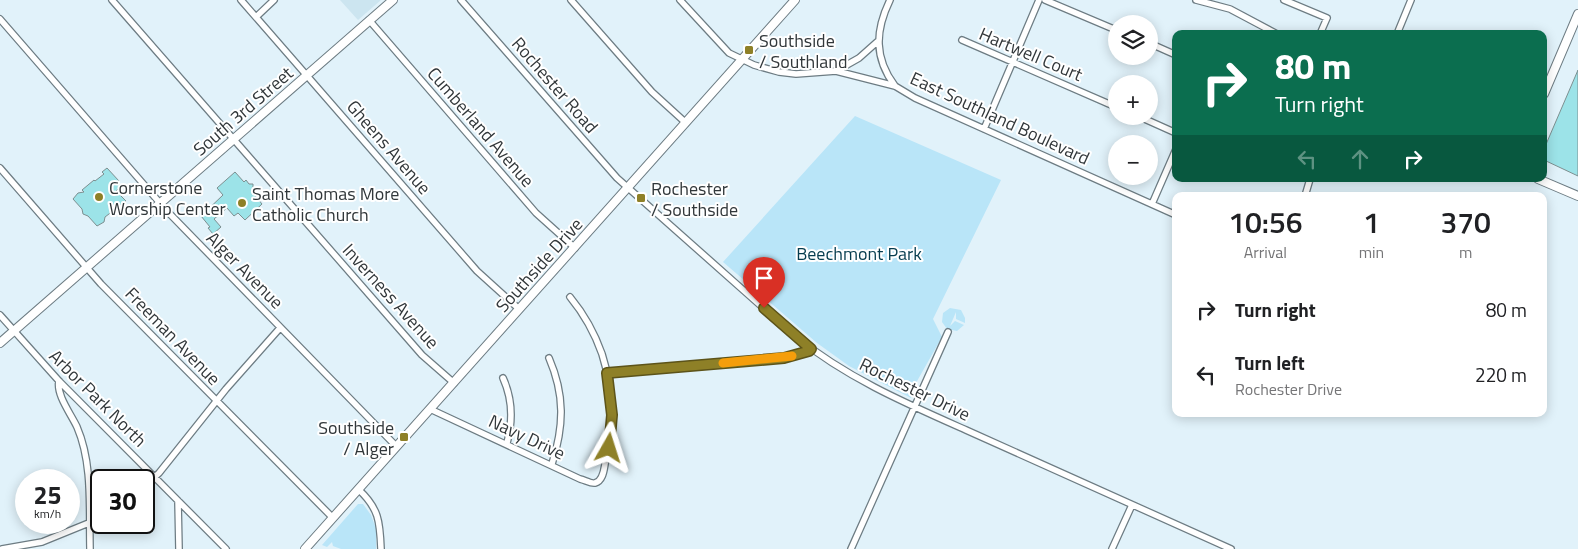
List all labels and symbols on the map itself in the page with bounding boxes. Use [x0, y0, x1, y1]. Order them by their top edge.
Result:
street label: Hartwell Court [975, 20, 1087, 88]
place label: Southside / Southland [759, 27, 848, 75]
street label: Rochester Road [505, 31, 605, 139]
marker: Southside / Southland [743, 44, 755, 56]
street label: South 3rd Street [187, 59, 299, 162]
street label: Cumberland Avenue [421, 61, 541, 193]
street label: East Southland Boulevard [906, 65, 1094, 171]
street label: Gheens Avenue [340, 94, 438, 200]
place label: Cornerstone Worship Center [109, 174, 226, 222]
place label: Rochester / Southside [651, 175, 738, 223]
place label: Saint Thomas More Catholic Church [252, 180, 399, 228]
marker: Cornerstone Worship Center [93, 191, 105, 203]
marker: Rochester / Southside [635, 192, 647, 204]
marker: Saint Thomas More Catholic Church [236, 197, 248, 209]
street label: Southside Drive [489, 212, 589, 318]
street label: Alger Avenue [200, 225, 290, 315]
street label: Inverness Avenue [336, 237, 446, 355]
park label: Beechmont Park [796, 240, 922, 267]
pin [743, 257, 785, 308]
street label: Freeman Avenue [119, 281, 227, 391]
street label: Arbor Park North [43, 343, 153, 453]
street label: Rochester Drive [855, 350, 975, 428]
street label: Navy Drive [484, 407, 570, 467]
place label: Southside / Alger [318, 414, 394, 462]
position arrow [582, 421, 634, 473]
marker: Southside / Alger [398, 431, 410, 443]
speed limit sign: 30 [90, 469, 155, 534]

